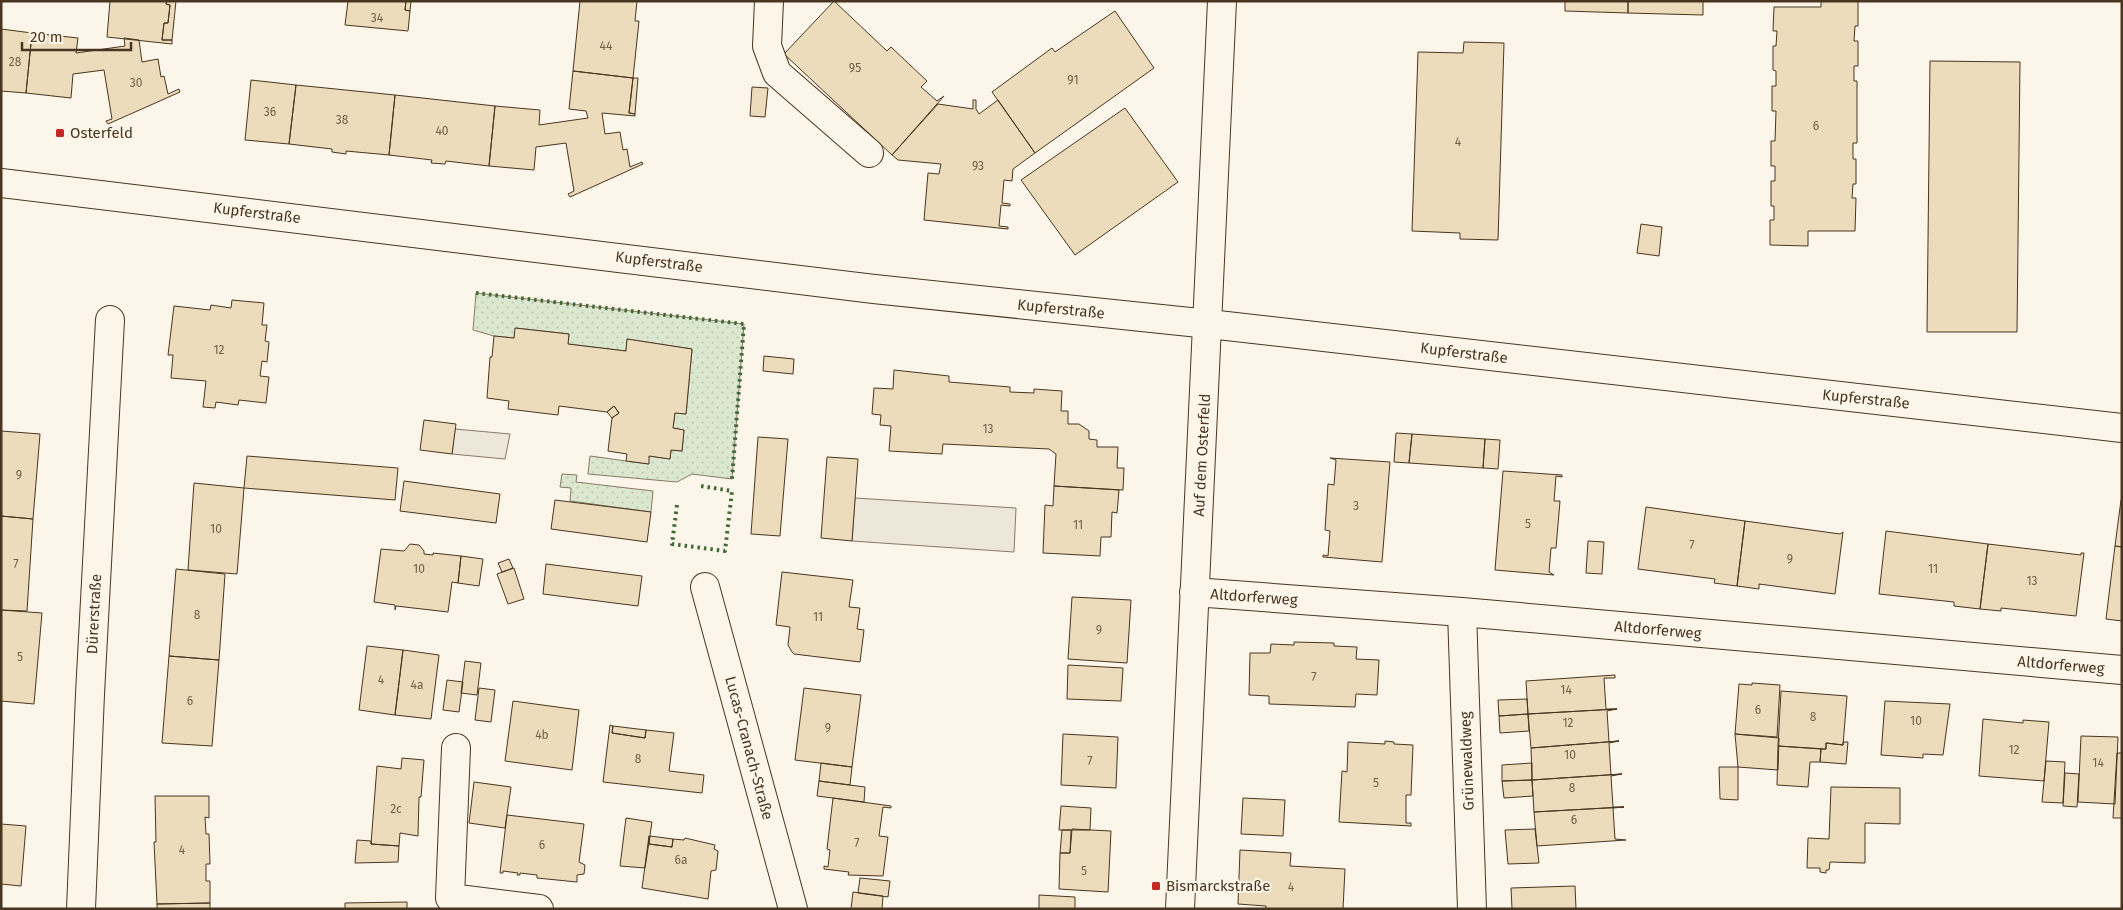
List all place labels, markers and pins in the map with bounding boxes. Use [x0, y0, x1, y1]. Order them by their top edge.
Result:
place label: Osterfeld [70, 124, 133, 142]
marker: Osterfeld [54, 127, 66, 139]
place label: Bismarckstraße [1166, 877, 1270, 895]
marker: Bismarckstraße [1150, 880, 1162, 892]

